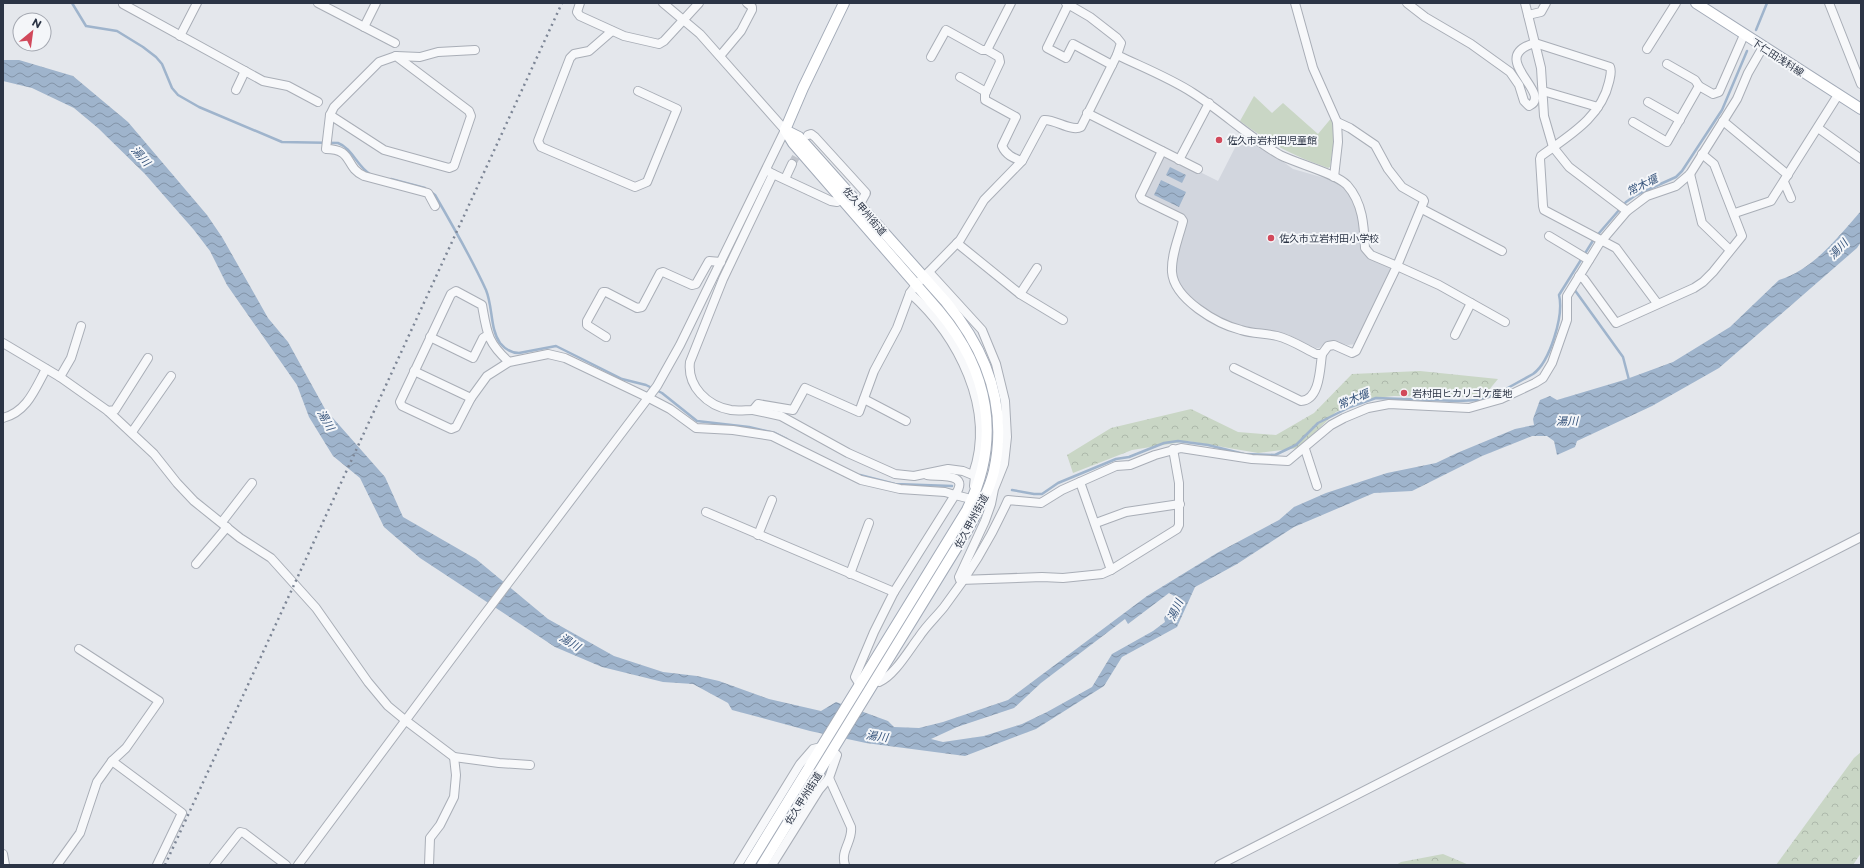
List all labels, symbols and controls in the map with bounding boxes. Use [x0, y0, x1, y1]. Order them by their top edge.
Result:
north arrow [12, 12, 52, 52]
text: N [30, 15, 44, 32]
street label: 下仁田浅科線 [1749, 36, 1806, 79]
place label: 佐久市岩村田児童館 [1227, 134, 1317, 147]
marker: 佐久市岩村田児童館 [1214, 135, 1224, 145]
water label: 湯川 [128, 143, 154, 170]
water label: 常木堰 [1624, 171, 1662, 199]
street label: 佐久甲州街道 [840, 184, 889, 238]
place label: 佐久市立岩村田小学校 [1279, 232, 1379, 245]
marker: 佐久市立岩村田小学校 [1266, 233, 1276, 243]
water label: 湯川 [1825, 235, 1851, 262]
water label: 常木堰 [1335, 386, 1373, 412]
place label: 岩村田ヒカリゴケ産地 [1412, 387, 1513, 400]
marker: 岩村田ヒカリゴケ産地 [1399, 388, 1409, 398]
water label: 湯川 [314, 407, 338, 434]
water label: 湯川 [1556, 414, 1579, 428]
street label: 佐久甲州街道 [952, 492, 991, 551]
water label: 湯川 [1164, 596, 1186, 623]
water label: 湯川 [557, 630, 584, 654]
water label: 湯川 [865, 728, 890, 745]
street label: 佐久甲州街道 [782, 769, 825, 827]

